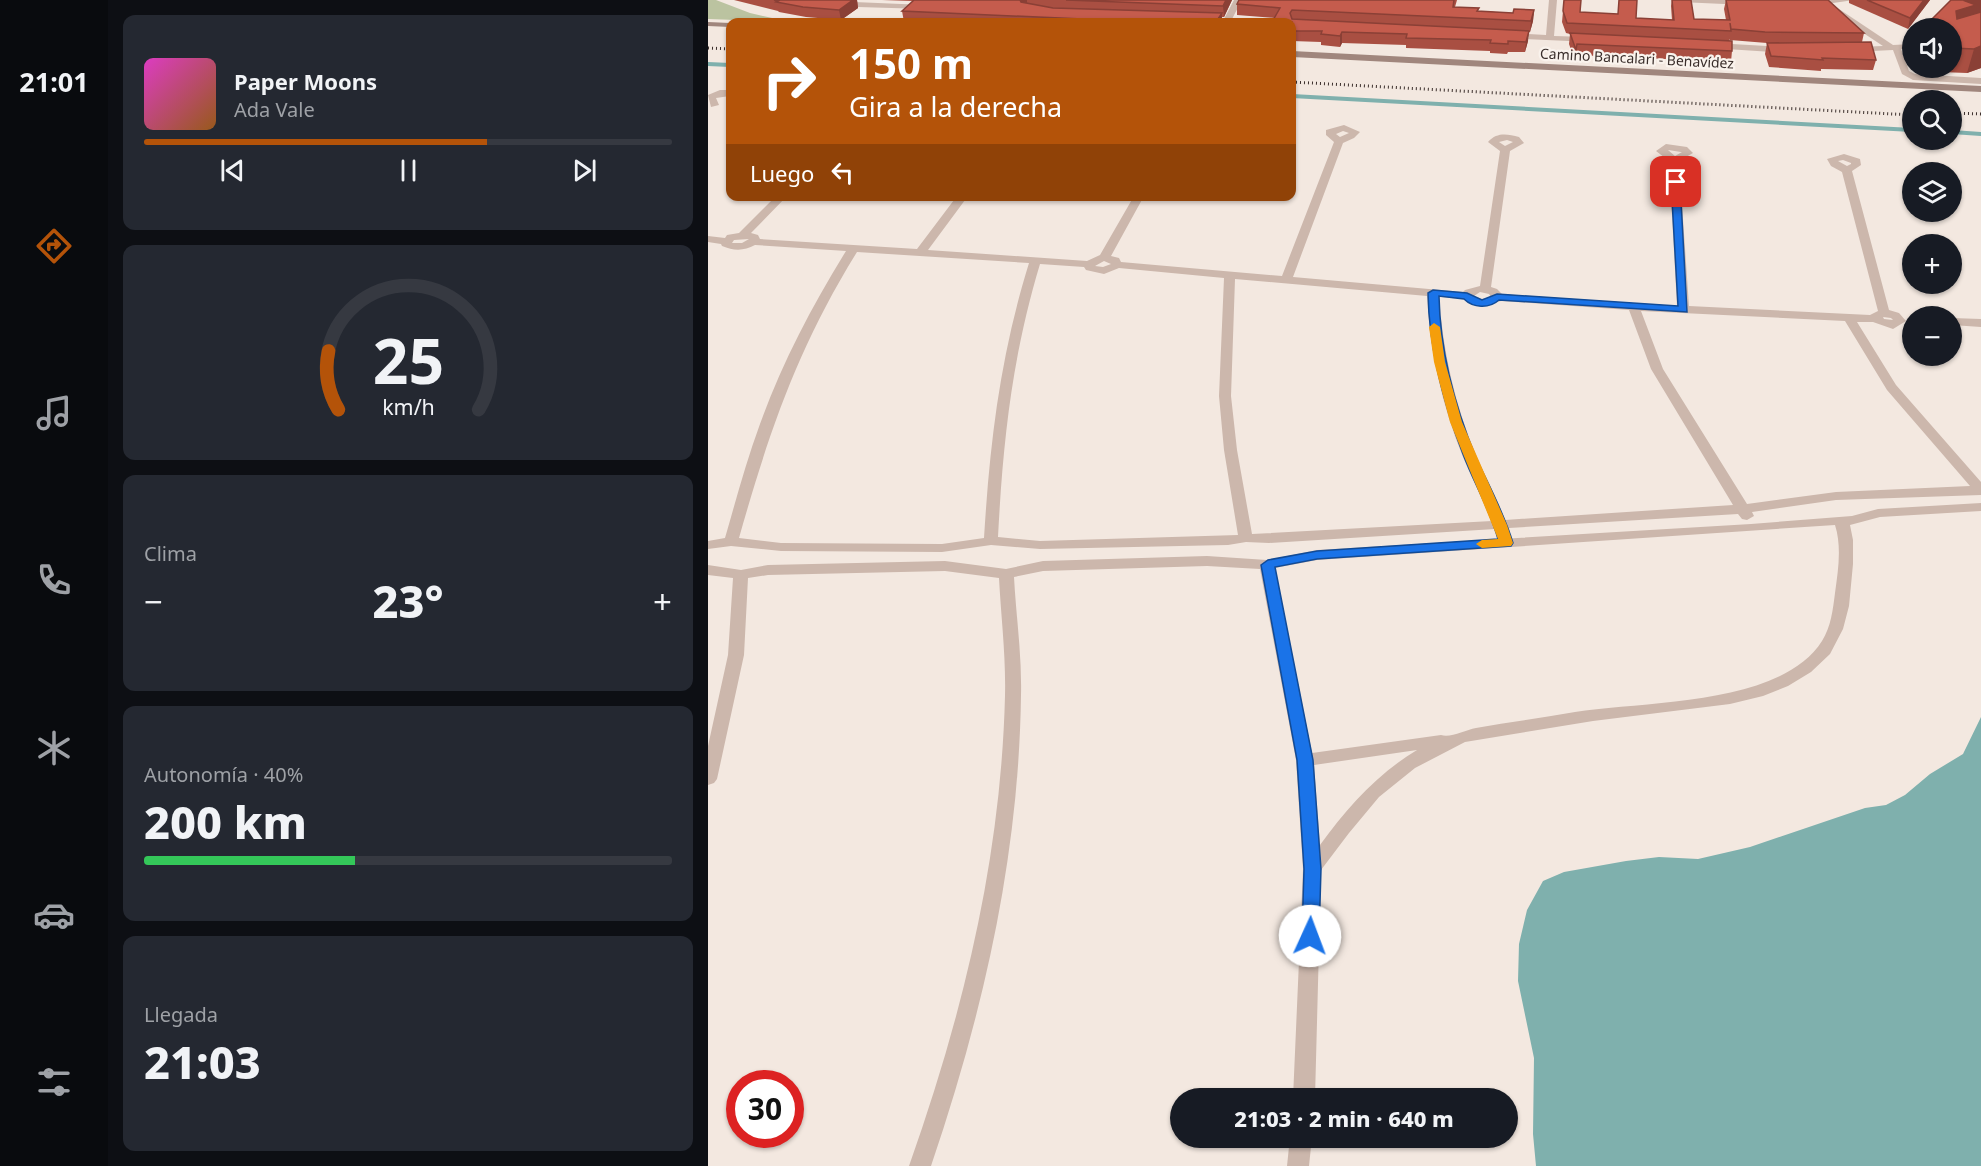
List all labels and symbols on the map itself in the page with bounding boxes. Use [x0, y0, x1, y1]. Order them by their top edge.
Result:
street label: Camino Bancalari - Benavídez [1540, 43, 1735, 73]
pin [1650, 156, 1701, 207]
position arrow [1278, 904, 1342, 968]
speed limit sign: 30 [726, 1070, 804, 1148]

